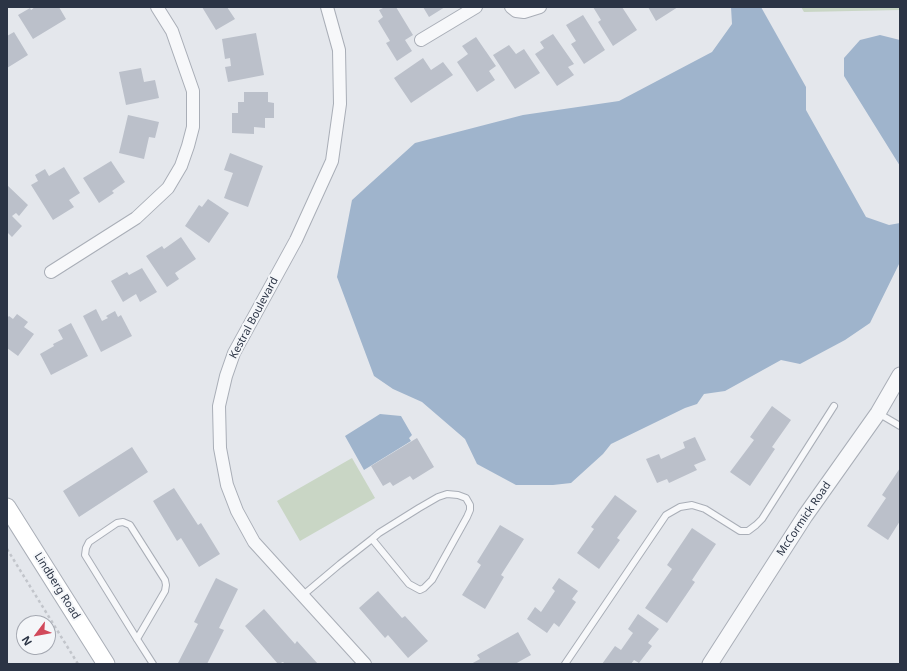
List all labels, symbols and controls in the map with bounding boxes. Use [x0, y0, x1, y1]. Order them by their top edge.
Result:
street label: Kestral Boulevard [227, 275, 281, 361]
street label: McCormick Road [774, 479, 834, 559]
street label: Lindberg Road [31, 550, 83, 622]
north arrow [16, 615, 56, 655]
text: N [18, 633, 35, 649]

